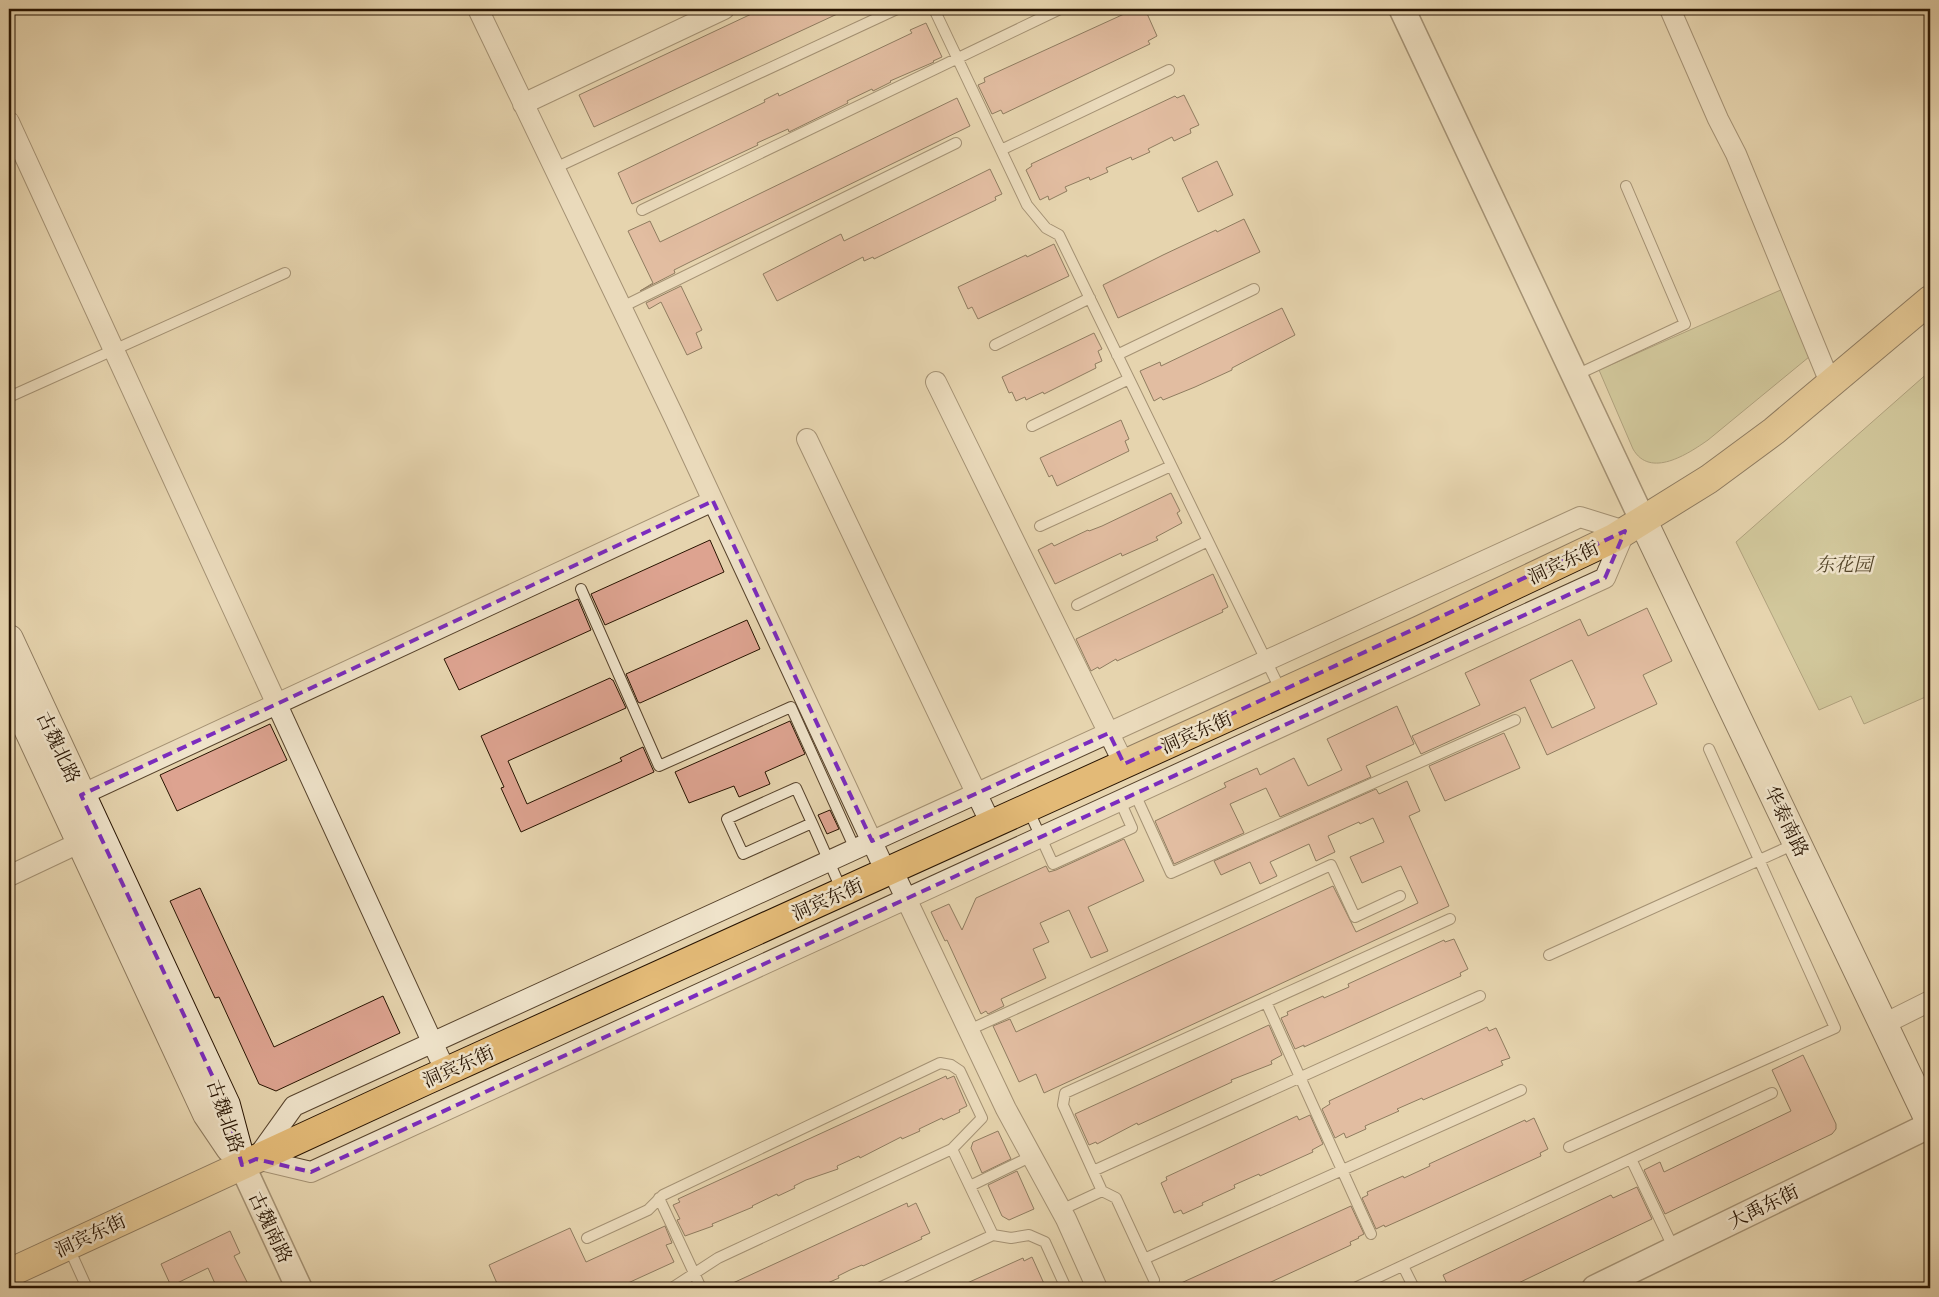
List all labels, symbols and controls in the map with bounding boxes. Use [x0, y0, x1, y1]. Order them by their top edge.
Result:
street label: 洞宾东街 [1524, 537, 1603, 589]
park label: 东花园 [1815, 554, 1875, 576]
street label: 洞宾东街 [1157, 707, 1236, 758]
street label: 古魏北路 [32, 708, 84, 787]
street label: 华泰南路 [1760, 782, 1813, 860]
street label: 洞宾东街 [788, 874, 867, 925]
street label: 洞宾东街 [419, 1041, 498, 1092]
street label: 古魏北路 [202, 1077, 248, 1156]
street label: 大禹东街 [1724, 1180, 1802, 1233]
street label: 古魏南路 [244, 1188, 296, 1267]
street label: 洞宾东街 [51, 1210, 130, 1262]

